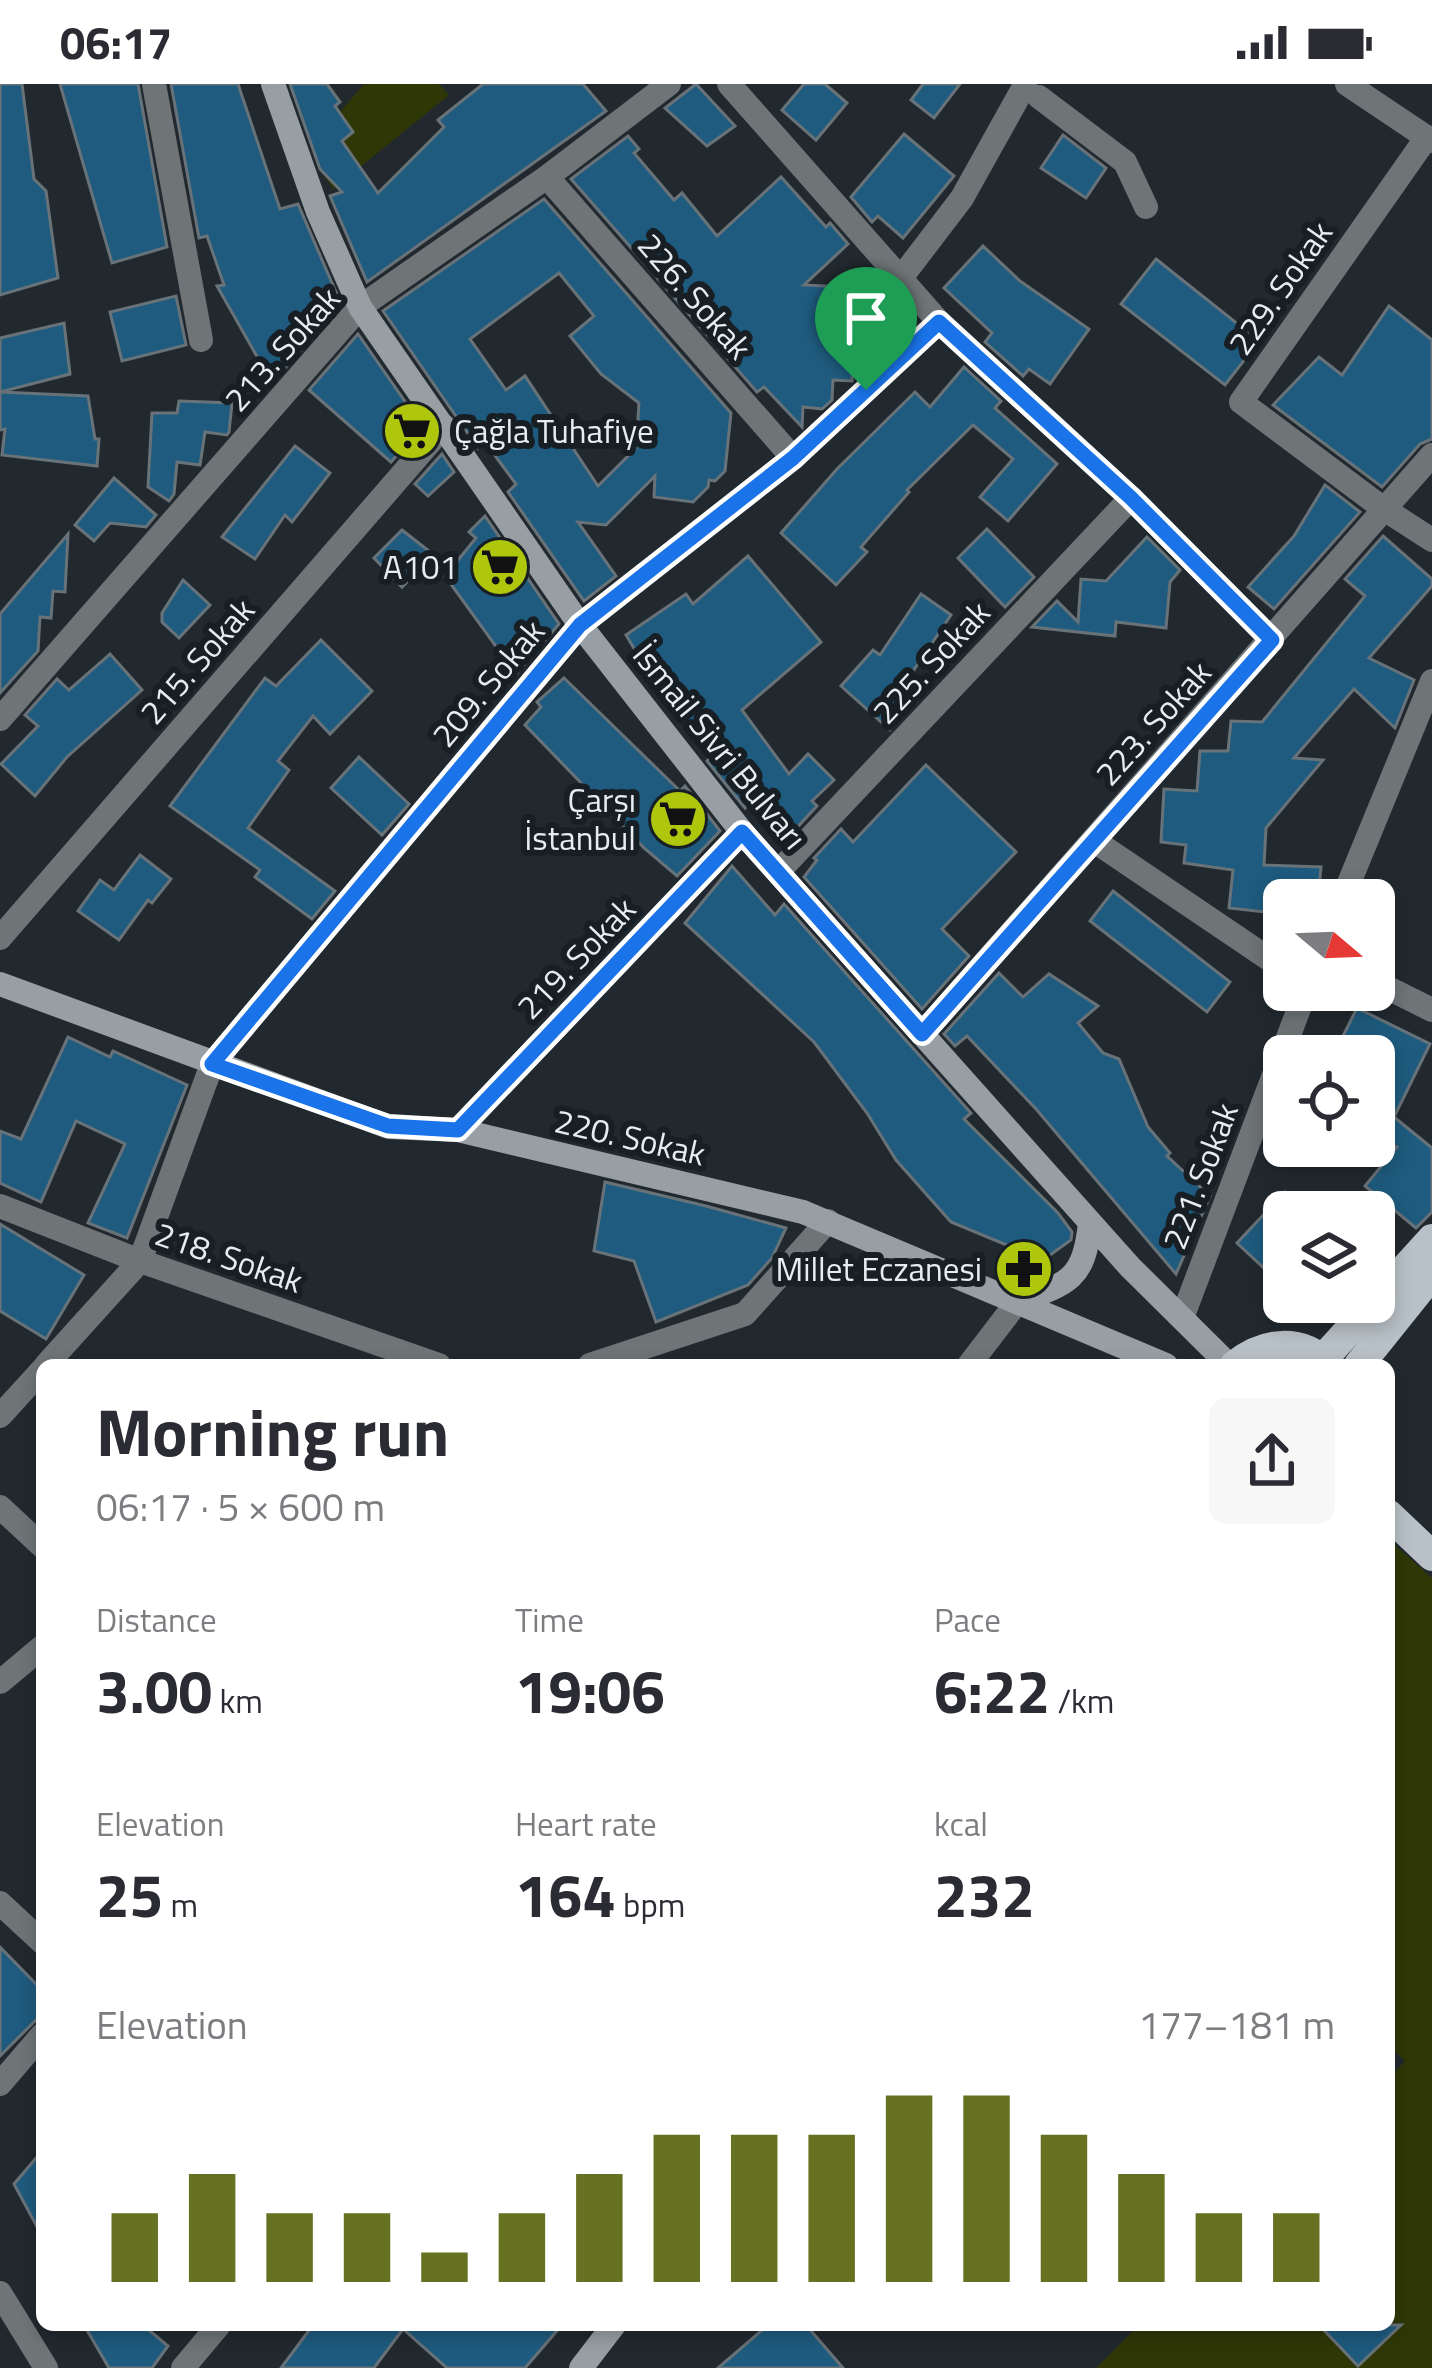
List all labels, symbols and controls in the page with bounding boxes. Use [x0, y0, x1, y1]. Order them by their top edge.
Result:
text: 06:17 [60, 8, 172, 76]
street label: 229. Sokak [1216, 211, 1345, 365]
street label: 226. Sokak [626, 222, 764, 370]
pin [815, 267, 917, 390]
street label: 213. Sokak [212, 275, 352, 423]
icon: arrive [833, 285, 899, 351]
supermarket icon: Çağla Tuhafiye [381, 400, 443, 462]
place label: Çağla Tuhafiye [454, 406, 654, 456]
supermarket icon: A101 [469, 536, 531, 598]
place label: A101 [383, 542, 458, 592]
street label: 215. Sokak [128, 587, 266, 735]
street label: 225. Sokak [860, 589, 1002, 735]
street label: 209. Sokak [420, 608, 557, 758]
street label: İsmail Sivri Bulvarı [621, 632, 819, 860]
street label: 223. Sokak [1083, 649, 1223, 797]
place label: Çarşı İstanbul [524, 775, 636, 863]
supermarket icon: Çarşı İstanbul [647, 788, 709, 850]
north arrow [1263, 879, 1395, 1011]
map controls [1263, 879, 1395, 1323]
street label: 219. Sokak [505, 885, 647, 1030]
button: locate [1263, 1035, 1395, 1167]
street label: 220. Sokak [550, 1095, 710, 1179]
street label: 221. Sokak [1149, 1095, 1251, 1256]
button: layers [1263, 1191, 1395, 1323]
street label: 218. Sokak [148, 1208, 310, 1306]
pharmacy icon: Millet Eczanesi [993, 1238, 1055, 1300]
place label: Millet Eczanesi [776, 1244, 982, 1294]
text: Morning run [96, 1381, 449, 1482]
button: share [1209, 1398, 1335, 1524]
text: 06:17 · 5 × 600 m [96, 1477, 385, 1536]
text: Distance [96, 1595, 217, 1645]
text: Time [515, 1595, 584, 1645]
text: Pace [934, 1595, 1001, 1645]
text: 3.00 [96, 1645, 212, 1736]
text: 19:06 [515, 1645, 665, 1736]
text: 6:22 [934, 1645, 1050, 1736]
text: km [212, 1676, 263, 1726]
text: /km [1050, 1676, 1114, 1726]
text: Elevation [96, 1799, 224, 1849]
text: Heart rate [515, 1799, 657, 1849]
text: kcal [934, 1799, 988, 1849]
text: 25 [96, 1849, 163, 1940]
text: 164 [515, 1849, 616, 1940]
text: 232 [934, 1849, 1035, 1940]
text: m [163, 1880, 198, 1930]
text: bpm [616, 1880, 685, 1930]
text: Elevation [96, 1995, 248, 2054]
text: 177–181 m [1138, 1995, 1335, 2054]

